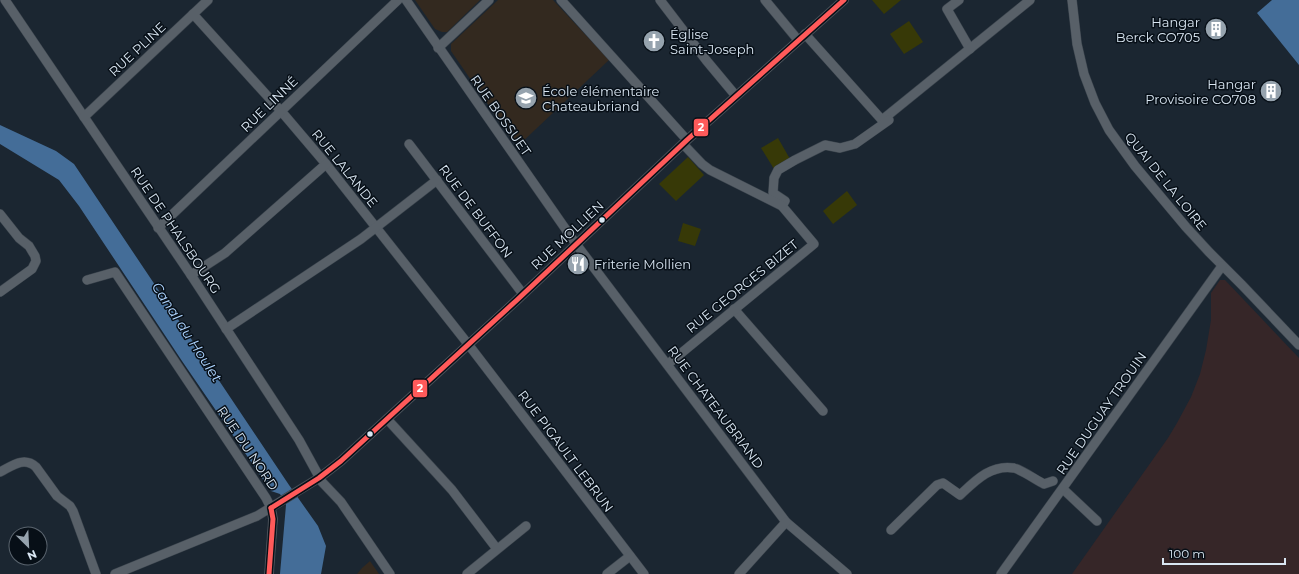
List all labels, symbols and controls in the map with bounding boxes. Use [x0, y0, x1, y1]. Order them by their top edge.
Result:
place label: Hangar Berck CO705 [1116, 14, 1200, 45]
building icon: Hangar Berck CO705 [1203, 16, 1229, 42]
street label: RUE PLINE [105, 19, 169, 79]
place label: Église Saint-Joseph [670, 26, 754, 57]
church icon: Église Saint-Joseph [641, 28, 667, 54]
street label: RUE BOSSUET [467, 72, 535, 159]
street label: RUE LINNÉ [237, 73, 301, 135]
place label: Hangar Provisoire CO708 [1145, 76, 1256, 107]
building icon: Hangar Provisoire CO708 [1258, 78, 1284, 104]
place label: École élémentaire Chateaubriand [542, 83, 660, 114]
school or university icon: École élémentaire Chateaubriand [513, 85, 539, 111]
line badge: 2 [693, 118, 709, 137]
text: 2 [698, 120, 705, 134]
street label: RUE LALANDE [309, 126, 381, 210]
street label: QUAI DE LA LOIRE [1122, 129, 1210, 233]
street label: RUE DE BUFFON [436, 161, 516, 261]
street label: RUE DE PHALSBOURG [127, 163, 225, 297]
street label: RUE MOLLIEN [527, 197, 607, 273]
unlabelled marker [597, 215, 607, 225]
street label: RUE GEORGES BIZET [683, 236, 802, 336]
restaurant icon: Friterie Mollien [565, 251, 591, 277]
place label: Friterie Mollien [594, 256, 691, 272]
water label: Canal du Houlet [148, 279, 226, 386]
street label: RUE CHATEAUBRIAND [665, 342, 768, 472]
street label: RUE DUGUAY TROUIN [1053, 349, 1149, 477]
line badge: 2 [412, 379, 428, 398]
text: 2 [417, 381, 424, 395]
street label: RUE PIGAULT LEBRUN [515, 387, 617, 515]
street label: RUE DU NORD [214, 403, 282, 493]
unlabelled marker [365, 429, 375, 439]
north arrow [8, 526, 48, 566]
scale bar [1163, 540, 1285, 566]
text: 100 m [1169, 546, 1205, 561]
text: N [25, 547, 39, 563]

